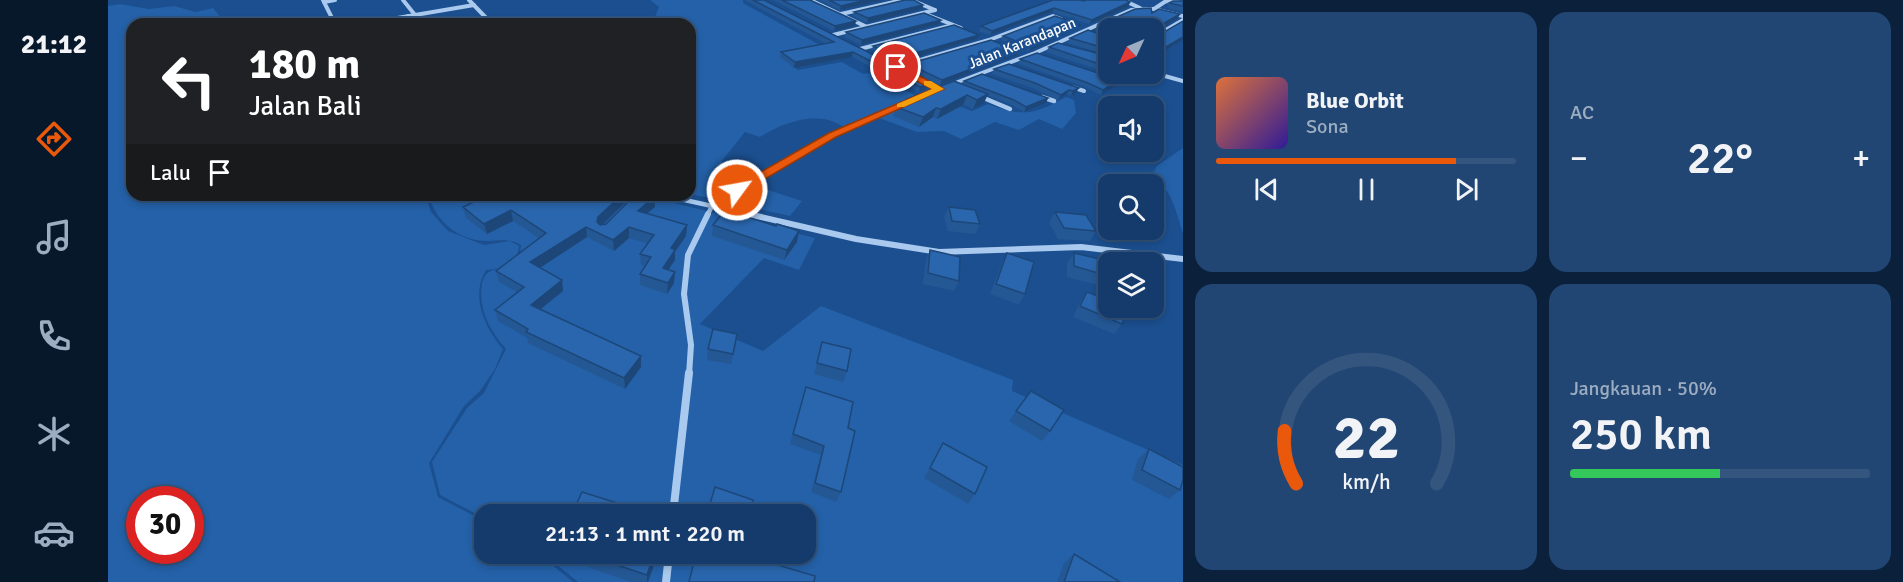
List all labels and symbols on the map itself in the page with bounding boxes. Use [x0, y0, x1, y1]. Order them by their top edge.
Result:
street label: Jalan Karandapan [966, 13, 1078, 73]
north arrow [1098, 18, 1164, 84]
pin [870, 41, 921, 92]
position arrow [705, 158, 769, 222]
speed limit sign: 30 [126, 486, 204, 564]

